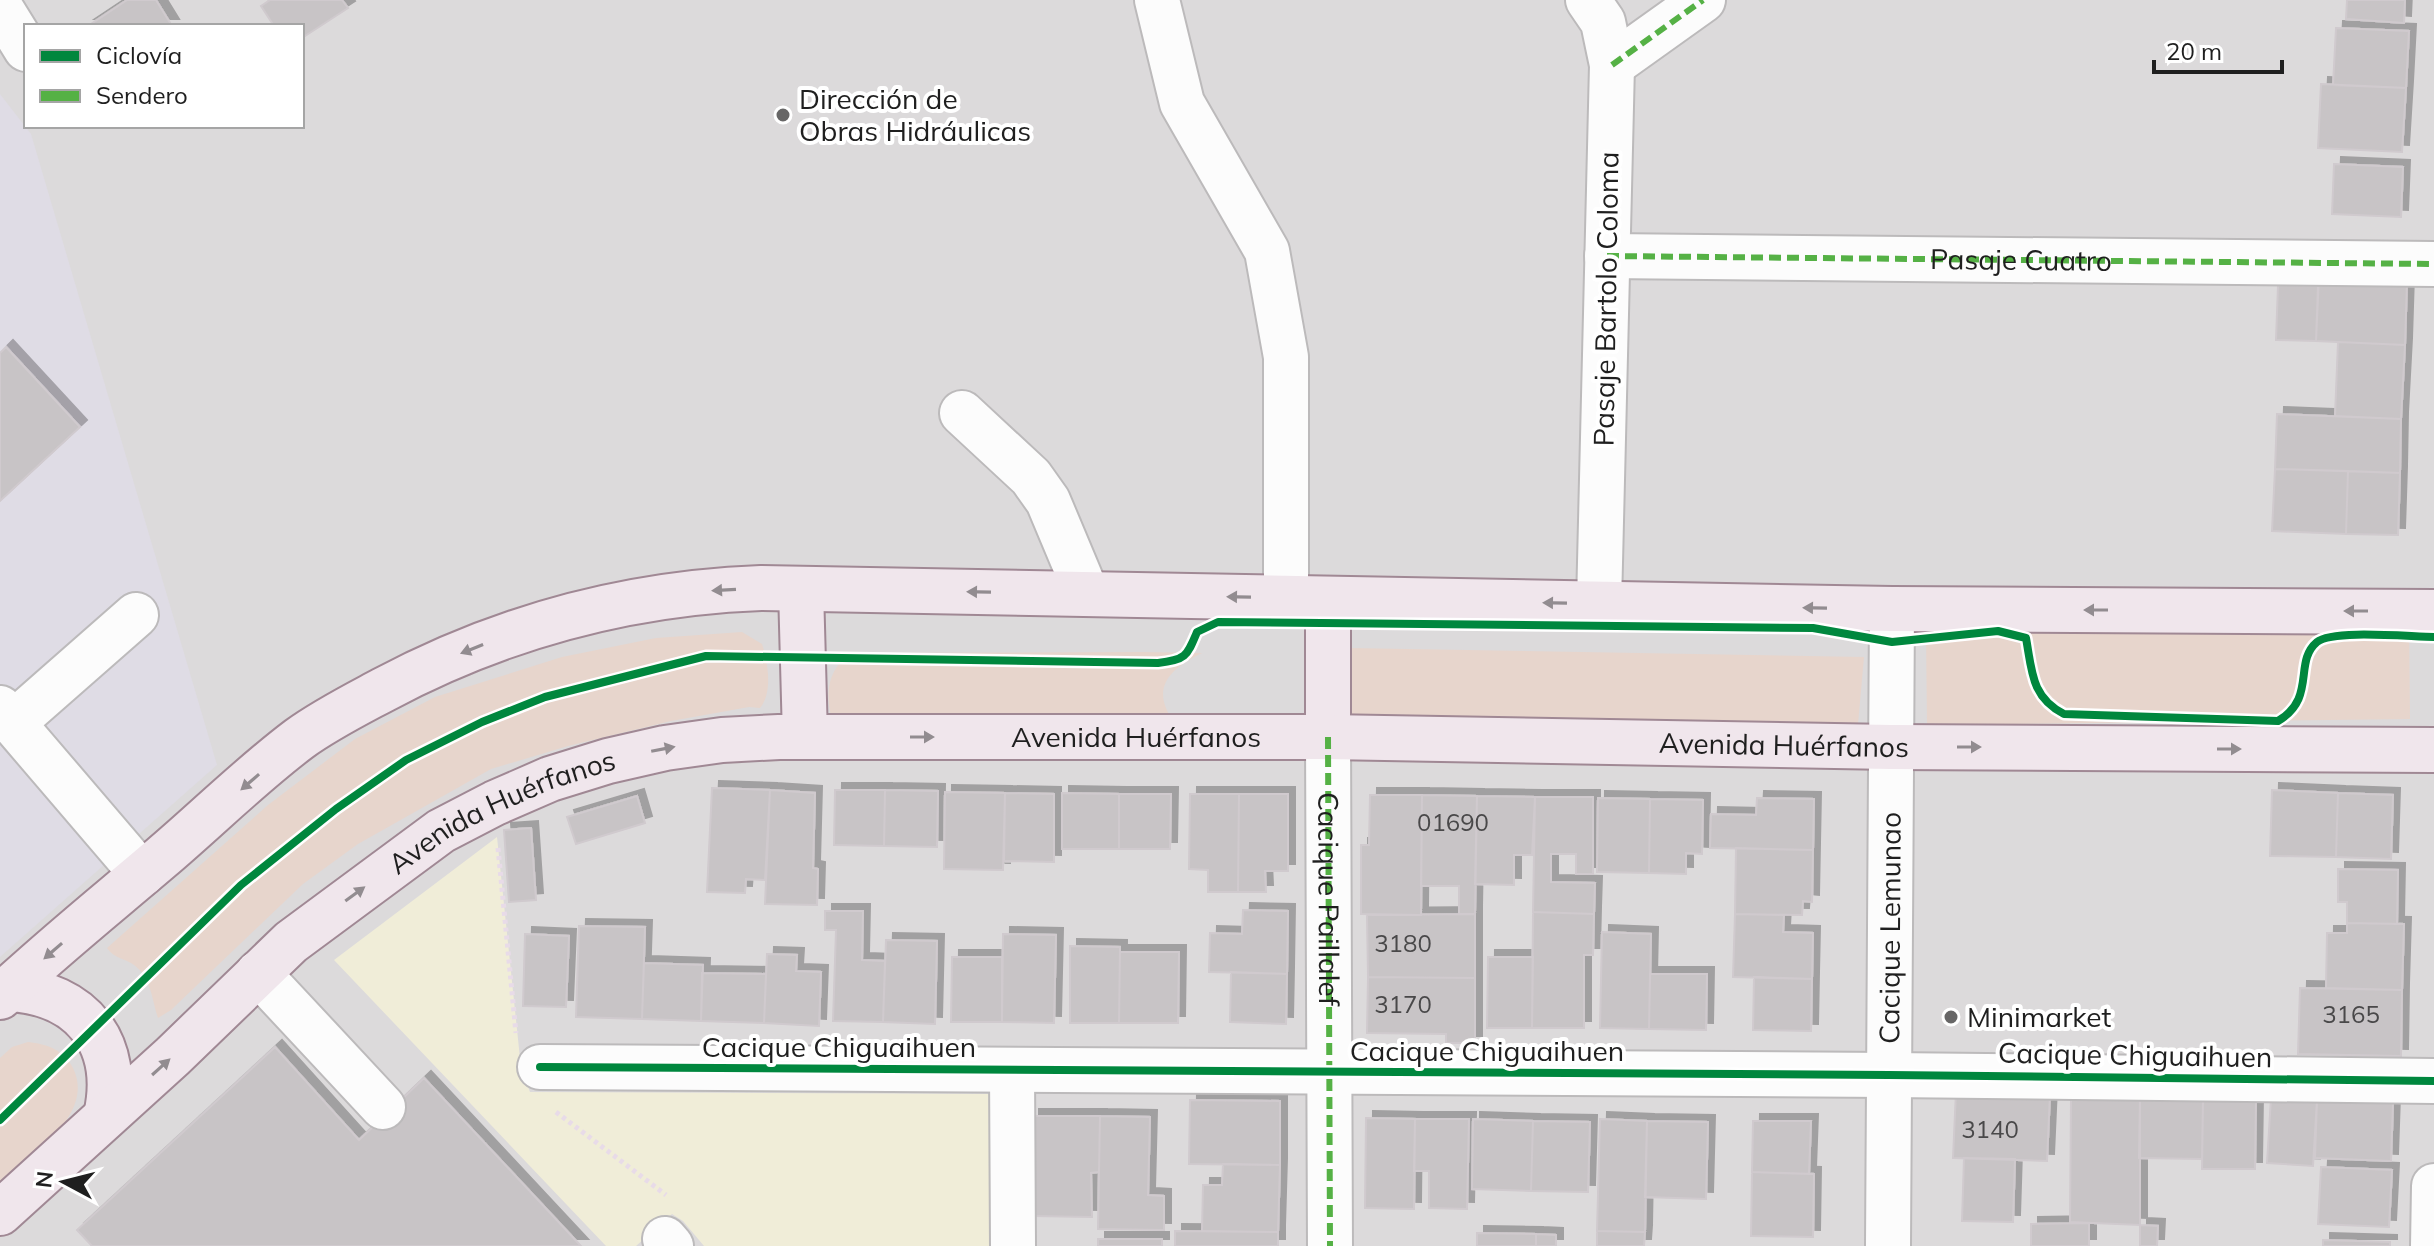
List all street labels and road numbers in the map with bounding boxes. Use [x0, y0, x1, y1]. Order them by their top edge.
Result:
street label: Pasaje Bartolo Coloma [1585, 151, 1626, 447]
street label: Pasaje Cuatro [1930, 241, 2112, 278]
street label: Avenida Huérfanos [1011, 719, 1261, 754]
street label: Avenida Huérfanos [1659, 725, 1909, 764]
street label: Avenida Huérfanos [381, 742, 619, 881]
street label: Cacique Paillalef [1311, 792, 1347, 1007]
street label: Cacique Lemunao [1871, 812, 1908, 1044]
street label: Cacique Chiguaihuen [702, 1029, 976, 1064]
street label: Cacique Chiguaihuen [1350, 1033, 1624, 1068]
street label: Cacique Chiguaihuen [1997, 1035, 2273, 1074]

